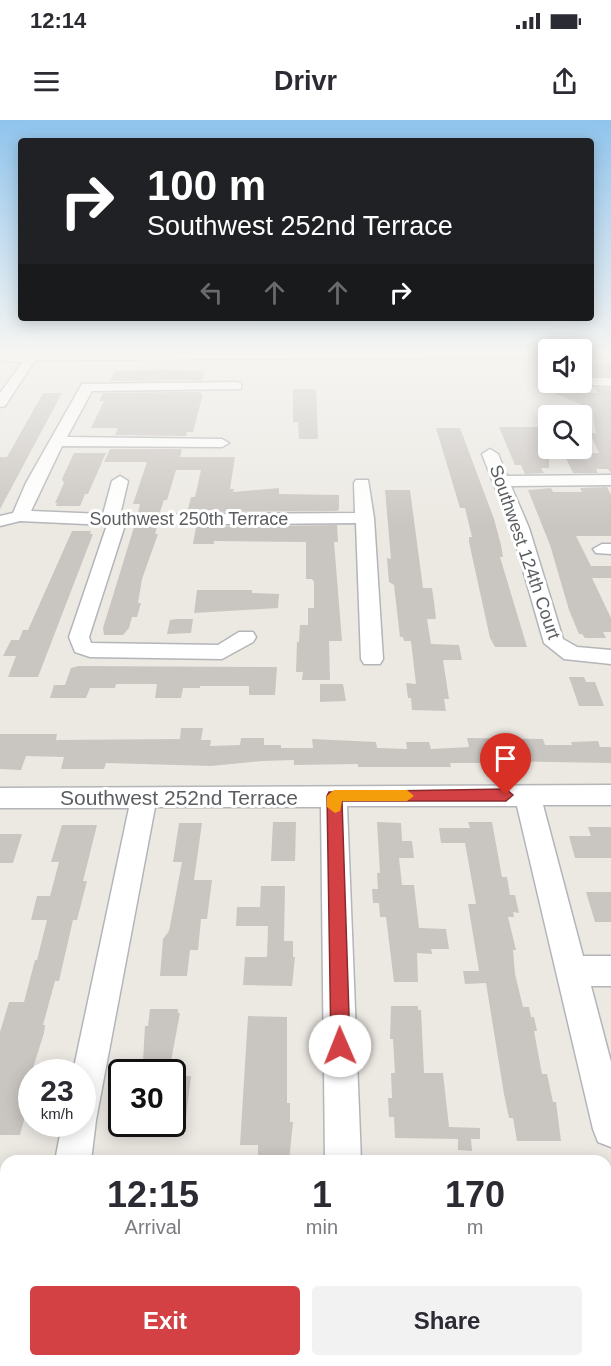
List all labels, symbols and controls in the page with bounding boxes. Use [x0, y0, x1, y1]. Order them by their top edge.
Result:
text: 12:14 [30, 8, 86, 33]
icon: menu [30, 65, 63, 98]
icon: share [548, 65, 581, 98]
text: Drivr [274, 66, 337, 96]
icon: right [48, 162, 126, 240]
text: 100 m [147, 162, 266, 209]
text: Southwest 252nd Terrace [147, 211, 453, 241]
icon: left [195, 276, 228, 309]
icon: ahead [258, 276, 291, 309]
icon: ahead [321, 276, 354, 309]
icon: right [384, 276, 417, 309]
map controls [538, 339, 592, 459]
button: sound [538, 339, 592, 393]
button: search [538, 405, 592, 459]
street label: Southwest 124th Court [486, 462, 564, 642]
street label: Southwest 250th Terrace [90, 509, 288, 529]
pin [480, 733, 531, 795]
icon: arrive [489, 742, 522, 775]
street label: Southwest 252nd Terrace [60, 786, 298, 809]
position arrow [308, 1014, 372, 1078]
speed limit sign: 30 [108, 1059, 186, 1137]
text: 23 [40, 1074, 74, 1107]
text: km/h [41, 1105, 73, 1122]
text: 12:15 [107, 1174, 199, 1215]
text: 1 [312, 1174, 332, 1215]
text: 170 [445, 1174, 505, 1215]
text: Arrival [125, 1216, 181, 1238]
text: min [306, 1216, 338, 1238]
text: m [467, 1216, 483, 1238]
button: Exit [30, 1286, 300, 1355]
button: Share [312, 1286, 582, 1355]

